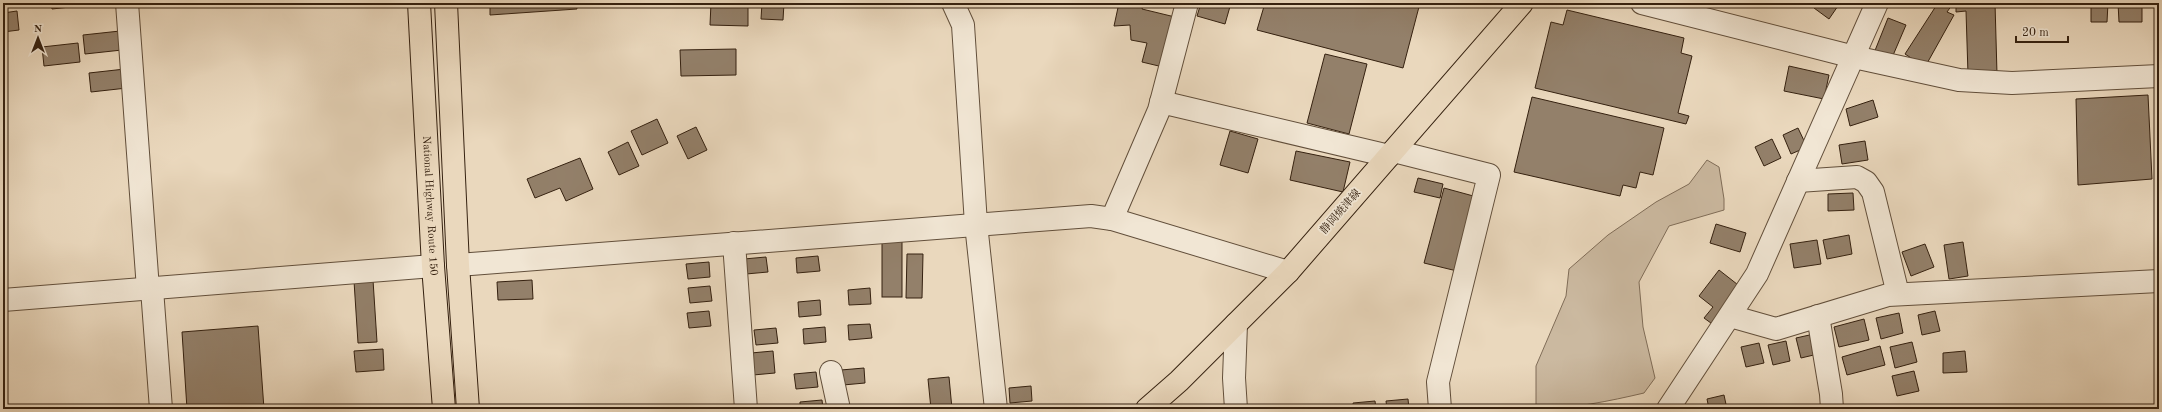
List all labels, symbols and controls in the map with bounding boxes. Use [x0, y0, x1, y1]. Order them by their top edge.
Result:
north arrow [18, 18, 58, 58]
scale bar [2016, 18, 2068, 44]
text: N [34, 24, 43, 35]
text: 20 m [2022, 27, 2049, 39]
street label: National Highway Route 150 [421, 135, 439, 276]
street label: 静岡焼津線 [1317, 186, 1363, 236]

